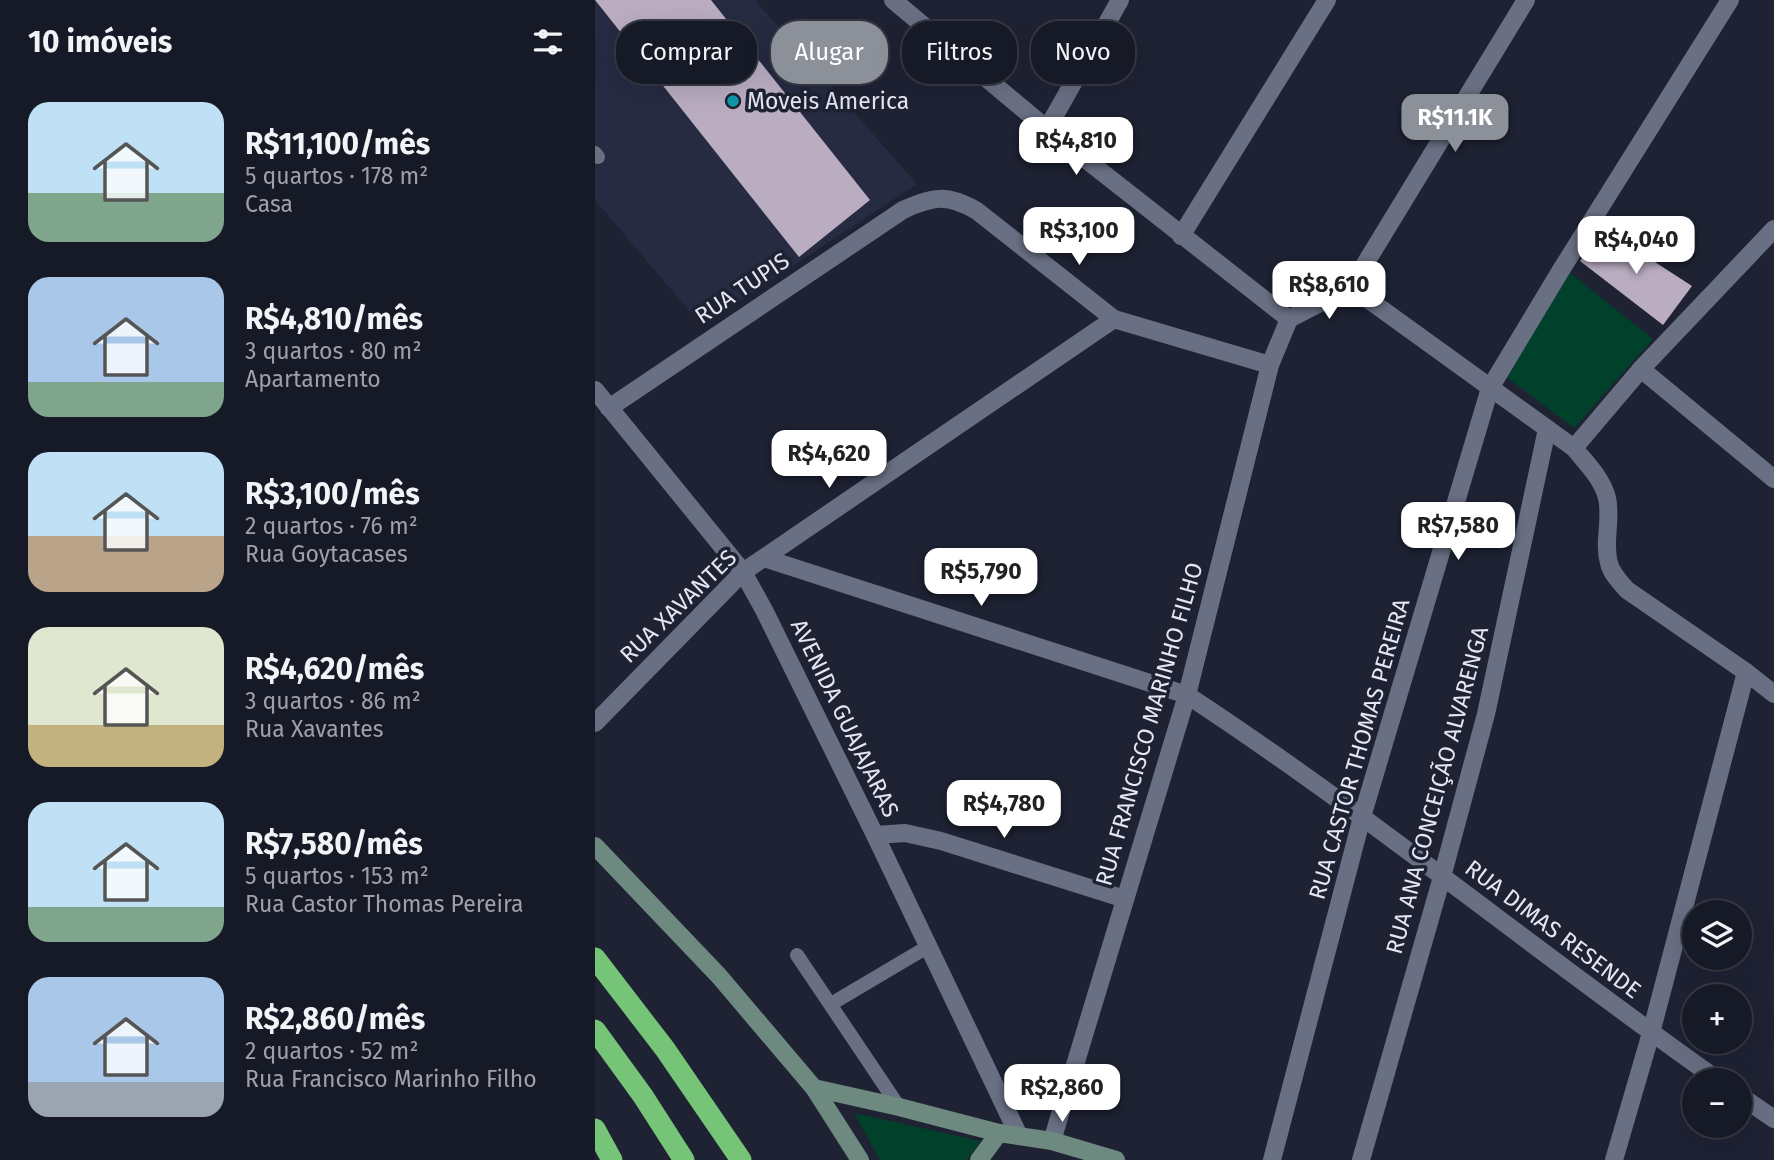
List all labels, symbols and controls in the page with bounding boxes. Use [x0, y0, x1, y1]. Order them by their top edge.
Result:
chip: Comprar [616, 21, 757, 84]
chip: Alugar [771, 21, 888, 84]
chip: Filtros [902, 21, 1017, 84]
chip: Novo [1031, 21, 1135, 84]
icon: filters [529, 23, 567, 61]
text: 10 imóveis [28, 24, 172, 60]
place label: Moveis America [747, 87, 909, 115]
marker: Moveis America [725, 93, 741, 109]
pin: R$11.1K [1390, 94, 1520, 154]
text: R$11.1K [1417, 103, 1493, 131]
pin: R$4,810 [1011, 118, 1141, 177]
text: R$11,100/mês [245, 126, 430, 162]
text: R$4,810 [1035, 126, 1117, 154]
icon: home [84, 130, 168, 214]
text: 5 quartos · 178 m² [245, 162, 428, 190]
text: Casa [245, 190, 293, 218]
pin: R$3,100 [1014, 208, 1144, 267]
text: R$3,100 [1039, 216, 1119, 244]
pin: R$4,040 [1571, 216, 1701, 276]
text: R$4,040 [1594, 225, 1678, 253]
street label: RUA TUPIS [689, 246, 795, 330]
pin: R$8,610 [1264, 262, 1394, 321]
text: R$8,610 [1288, 270, 1370, 298]
text: R$4,810/mês [245, 301, 423, 337]
icon: home [84, 305, 168, 389]
text: 3 quartos · 80 m² [245, 337, 421, 365]
text: Apartamento [245, 365, 381, 393]
pin: R$4,620 [764, 430, 894, 490]
text: R$4,620 [788, 439, 870, 467]
text: R$3,100/mês [245, 476, 420, 512]
icon: home [84, 480, 168, 564]
pin: R$7,580 [1393, 503, 1523, 562]
text: R$7,580 [1417, 511, 1499, 539]
text: 2 quartos · 76 m² [245, 512, 418, 540]
text: Rua Goytacases [245, 540, 408, 568]
street label: RUA XAVANTES [614, 543, 742, 669]
pin: R$5,790 [916, 548, 1046, 608]
text: R$5,790 [940, 557, 1022, 585]
street label: RUA FRANCISCO MARINHO FILHO [1089, 559, 1209, 889]
street label: RUA CASTOR THOMAS PEREIRA [1303, 594, 1416, 903]
street label: AVENIDA GUAJAJARAS [785, 614, 905, 822]
street label: RUA ANA CONCEIÇÃO ALVARENGA [1380, 622, 1494, 957]
text: R$4,620/mês [245, 651, 424, 687]
icon: home [84, 655, 168, 739]
text: 3 quartos · 86 m² [245, 687, 421, 715]
text: Rua Xavantes [245, 715, 384, 743]
pin: R$4,780 [939, 780, 1069, 840]
text: R$4,780 [963, 789, 1045, 817]
text: R$7,580/mês [245, 826, 423, 862]
icon: home [84, 830, 168, 914]
street label: RUA DIMAS RESENDE [1460, 854, 1646, 1004]
text: 5 quartos · 153 m² [245, 862, 429, 890]
text: Rua Castor Thomas Pereira [245, 890, 524, 918]
map controls [1682, 900, 1752, 1138]
button: layers [1682, 900, 1752, 970]
button: + [1682, 984, 1752, 1054]
text: R$2,860/mês [245, 1001, 425, 1037]
icon: home [84, 1005, 168, 1089]
text: 2 quartos · 52 m² [245, 1037, 418, 1065]
pin: R$2,860 [997, 1064, 1127, 1124]
text: Rua Francisco Marinho Filho [245, 1065, 537, 1093]
button: − [1682, 1068, 1752, 1138]
text: R$2,860 [1020, 1073, 1104, 1101]

